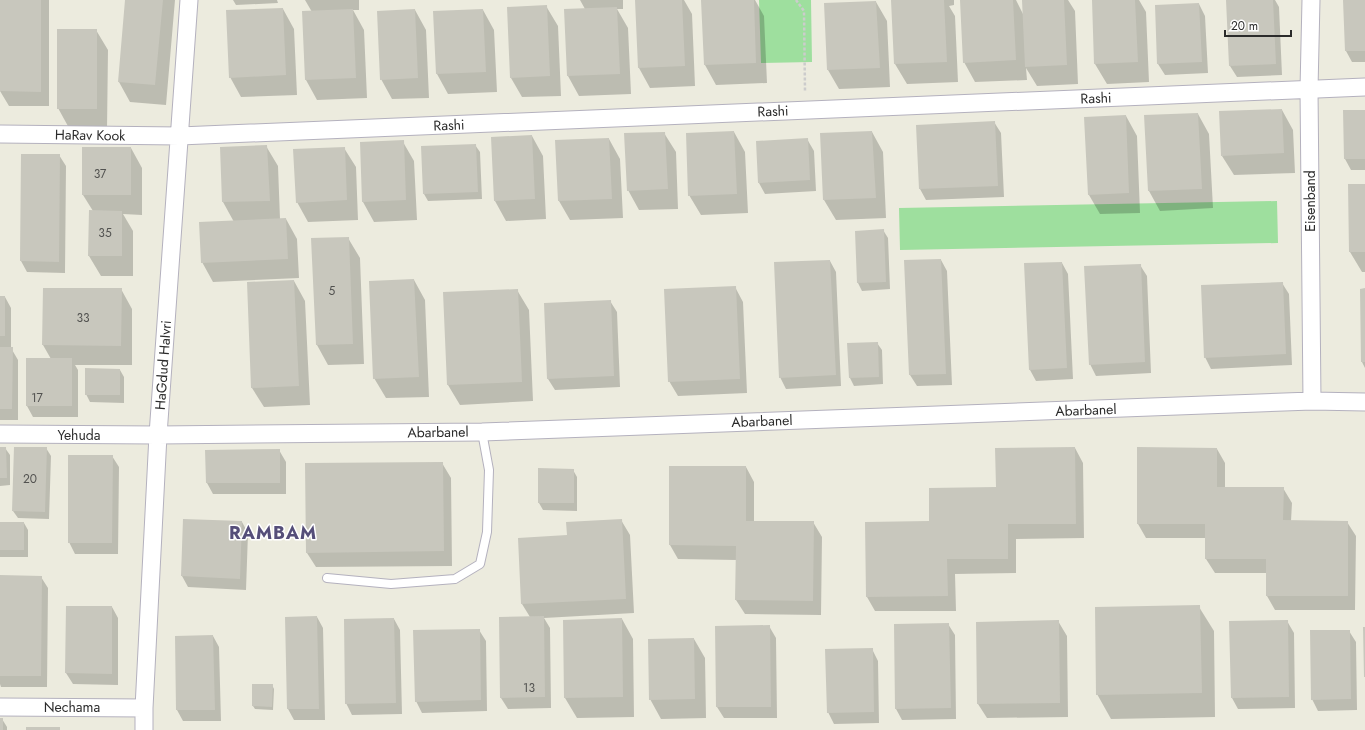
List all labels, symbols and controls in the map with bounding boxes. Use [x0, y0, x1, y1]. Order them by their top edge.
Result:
scale bar [1225, 12, 1291, 38]
text: 20 m [1231, 17, 1258, 35]
street label: Rashi [1080, 87, 1112, 109]
street label: Rashi [757, 100, 789, 122]
street label: Rashi [433, 114, 465, 136]
street label: HaRav Kook [55, 124, 126, 146]
house number: 37 [94, 165, 107, 183]
street label: Eisenband [1300, 170, 1320, 232]
house number: 35 [98, 224, 112, 242]
house number: 5 [329, 282, 336, 300]
house number: 33 [76, 309, 90, 327]
street label: HaGdud HaIvri [150, 319, 176, 411]
house number: 17 [31, 389, 44, 407]
street label: Abarbanel [1055, 399, 1117, 421]
street label: Abarbanel [731, 410, 793, 432]
street label: Abarbanel [407, 421, 469, 443]
street label: Yehuda [57, 425, 101, 445]
house number: 20 [23, 470, 37, 488]
district label: RAMBAM [229, 520, 317, 546]
house number: 13 [523, 679, 535, 697]
street label: Nechama [44, 697, 100, 717]

